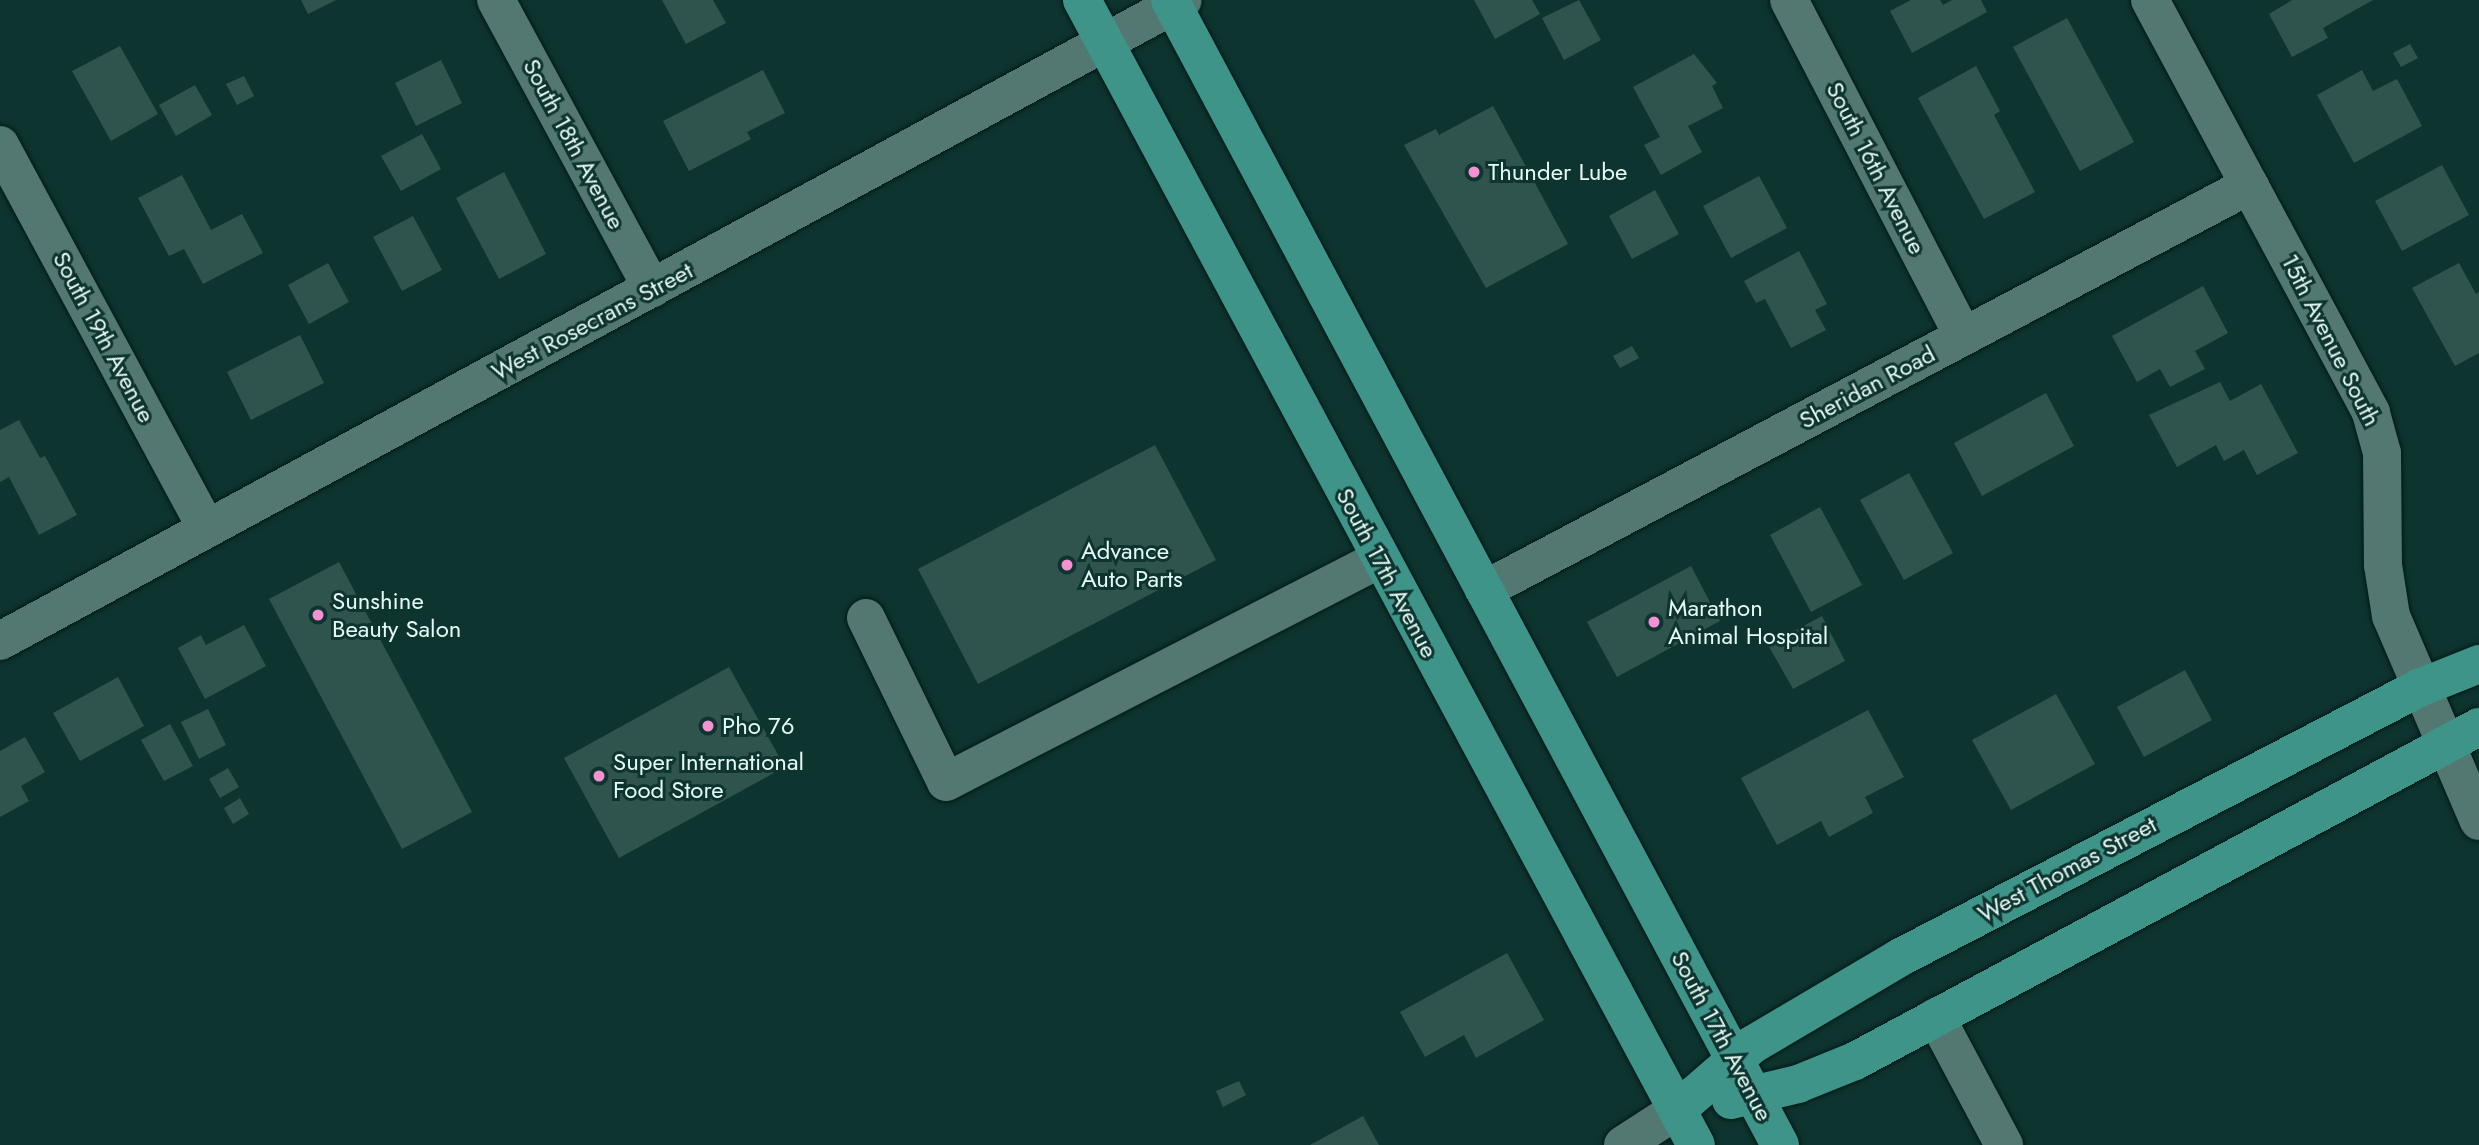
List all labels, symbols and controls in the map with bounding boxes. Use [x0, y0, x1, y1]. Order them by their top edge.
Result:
street label: South 18th Avenue [517, 54, 631, 234]
street label: South 16th Avenue [1820, 77, 1932, 259]
place label: Thunder Lube [1488, 158, 1627, 186]
marker: Thunder Lube [1466, 164, 1482, 180]
street label: South 19th Avenue [47, 247, 161, 427]
street label: 15th Avenue South [2275, 249, 2387, 431]
street label: West Rosecrans Street [487, 256, 697, 386]
street label: Sheridan Road [1794, 339, 1940, 435]
street label: South 17th Avenue [1330, 483, 1444, 663]
place label: Advance Auto Parts [1081, 537, 1183, 593]
marker: Advance Auto Parts [1059, 557, 1075, 573]
place label: Sunshine Beauty Salon [332, 587, 461, 643]
place label: Marathon Animal Hospital [1668, 594, 1828, 650]
marker: Sunshine Beauty Salon [310, 607, 326, 623]
marker: Marathon Animal Hospital [1646, 614, 1662, 630]
place label: Pho 76 [722, 712, 794, 740]
marker: Pho 76 [700, 718, 716, 734]
place label: Super International Food Store [613, 748, 804, 804]
marker: Super International Food Store [591, 768, 607, 784]
street label: West Thomas Street [1973, 810, 2161, 928]
street label: South 17th Avenue [1665, 946, 1779, 1126]

